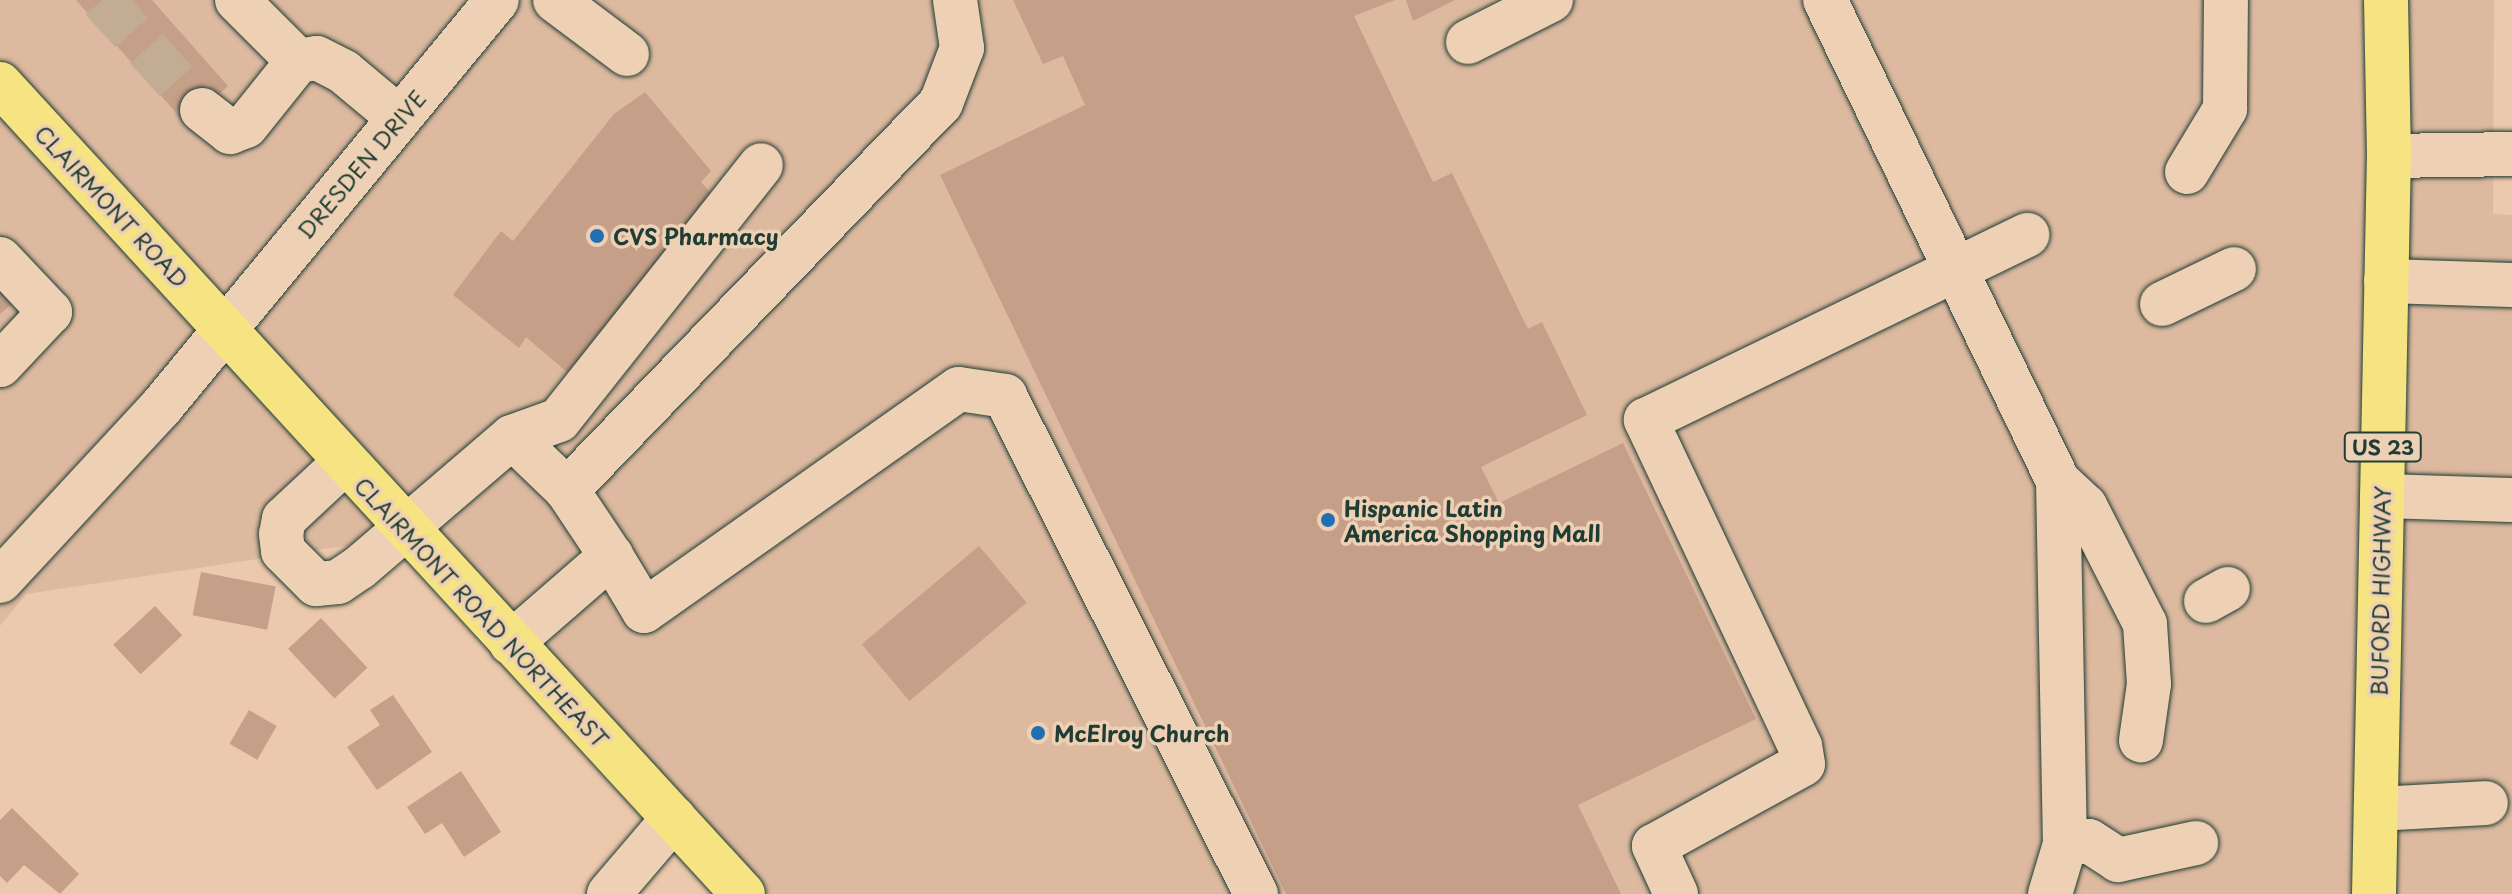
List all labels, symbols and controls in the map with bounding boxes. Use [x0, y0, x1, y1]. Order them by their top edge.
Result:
street label: DRESDEN DRIVE [291, 85, 431, 243]
street label: CLAIRMONT ROAD [30, 119, 194, 293]
place label: CVS Pharmacy [613, 223, 781, 249]
marker: CVS Pharmacy [588, 227, 606, 245]
road number: US 23 [2343, 431, 2423, 463]
street label: CLAIRMONT ROAD NORTHEAST [349, 471, 615, 753]
street label: BUFORD HIGHWAY [2365, 484, 2395, 698]
place label: Hispanic Latin America Shopping Mall [1344, 494, 1602, 546]
marker: Hispanic Latin America Shopping Mall [1319, 511, 1337, 529]
place label: McElroy Church [1054, 720, 1231, 746]
marker: McElroy Church [1029, 724, 1047, 742]

